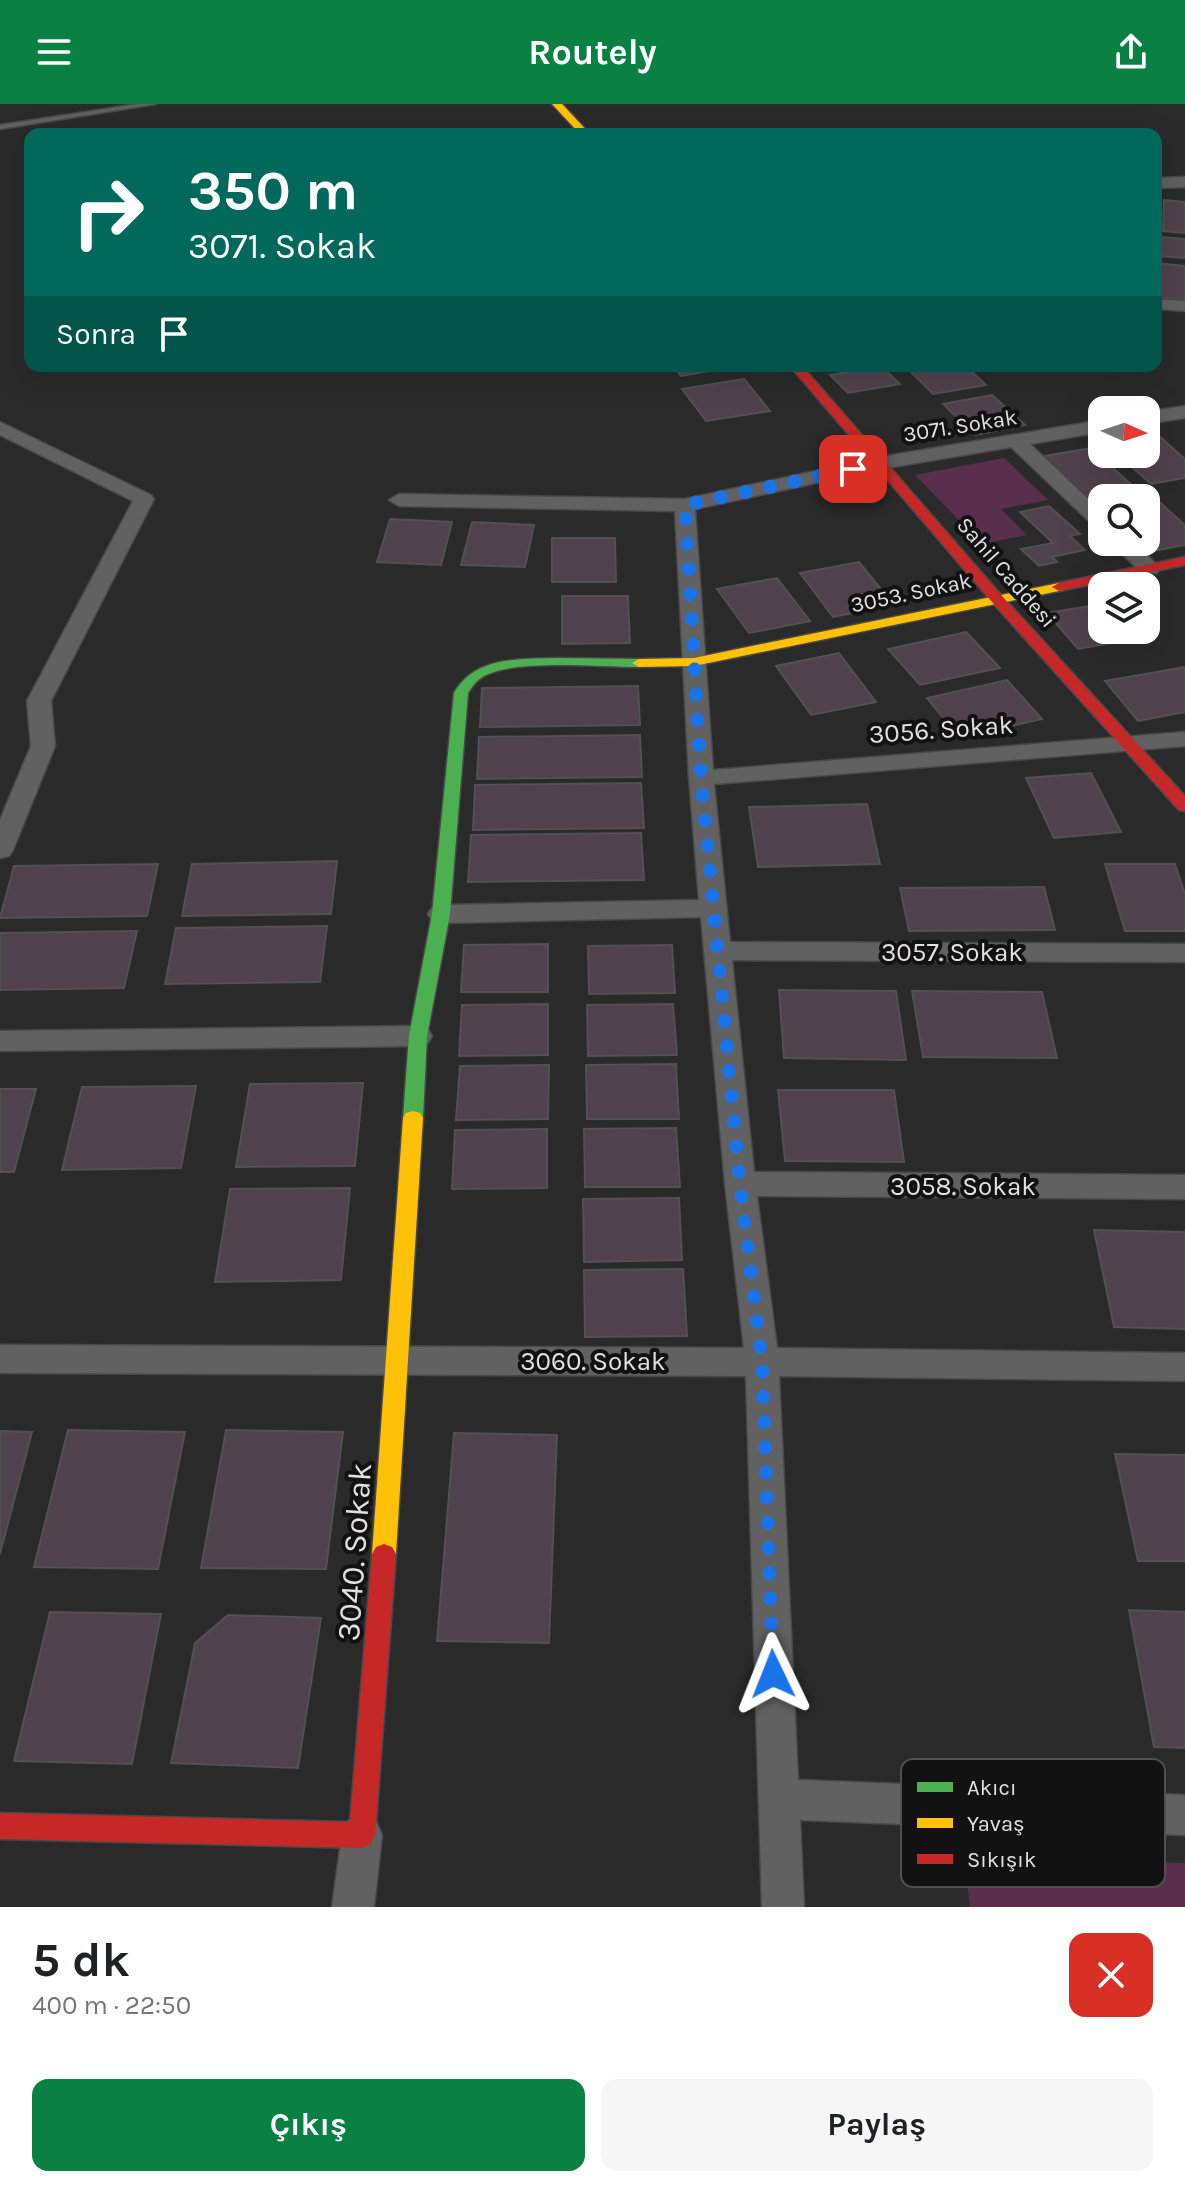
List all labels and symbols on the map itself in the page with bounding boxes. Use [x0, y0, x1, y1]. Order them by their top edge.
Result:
north arrow [1088, 396, 1160, 468]
street label: 3071. Sokak [901, 404, 1019, 448]
pin [819, 435, 887, 503]
street label: Sahil Caddesi [951, 512, 1061, 633]
street label: 3053. Sokak [848, 567, 974, 618]
street label: 3056. Sokak [868, 709, 1014, 750]
street label: 3057. Sokak [881, 937, 1023, 968]
street label: 3058. Sokak [890, 1171, 1036, 1202]
street label: 3060. Sokak [520, 1346, 666, 1377]
street label: 3040. Sokak [330, 1462, 379, 1642]
position arrow [731, 1632, 815, 1716]
legend [901, 1759, 1165, 1887]
text: Akıcı [967, 1775, 1017, 1801]
text: Yavaş [967, 1811, 1025, 1837]
text: Sıkışık [967, 1847, 1036, 1873]

